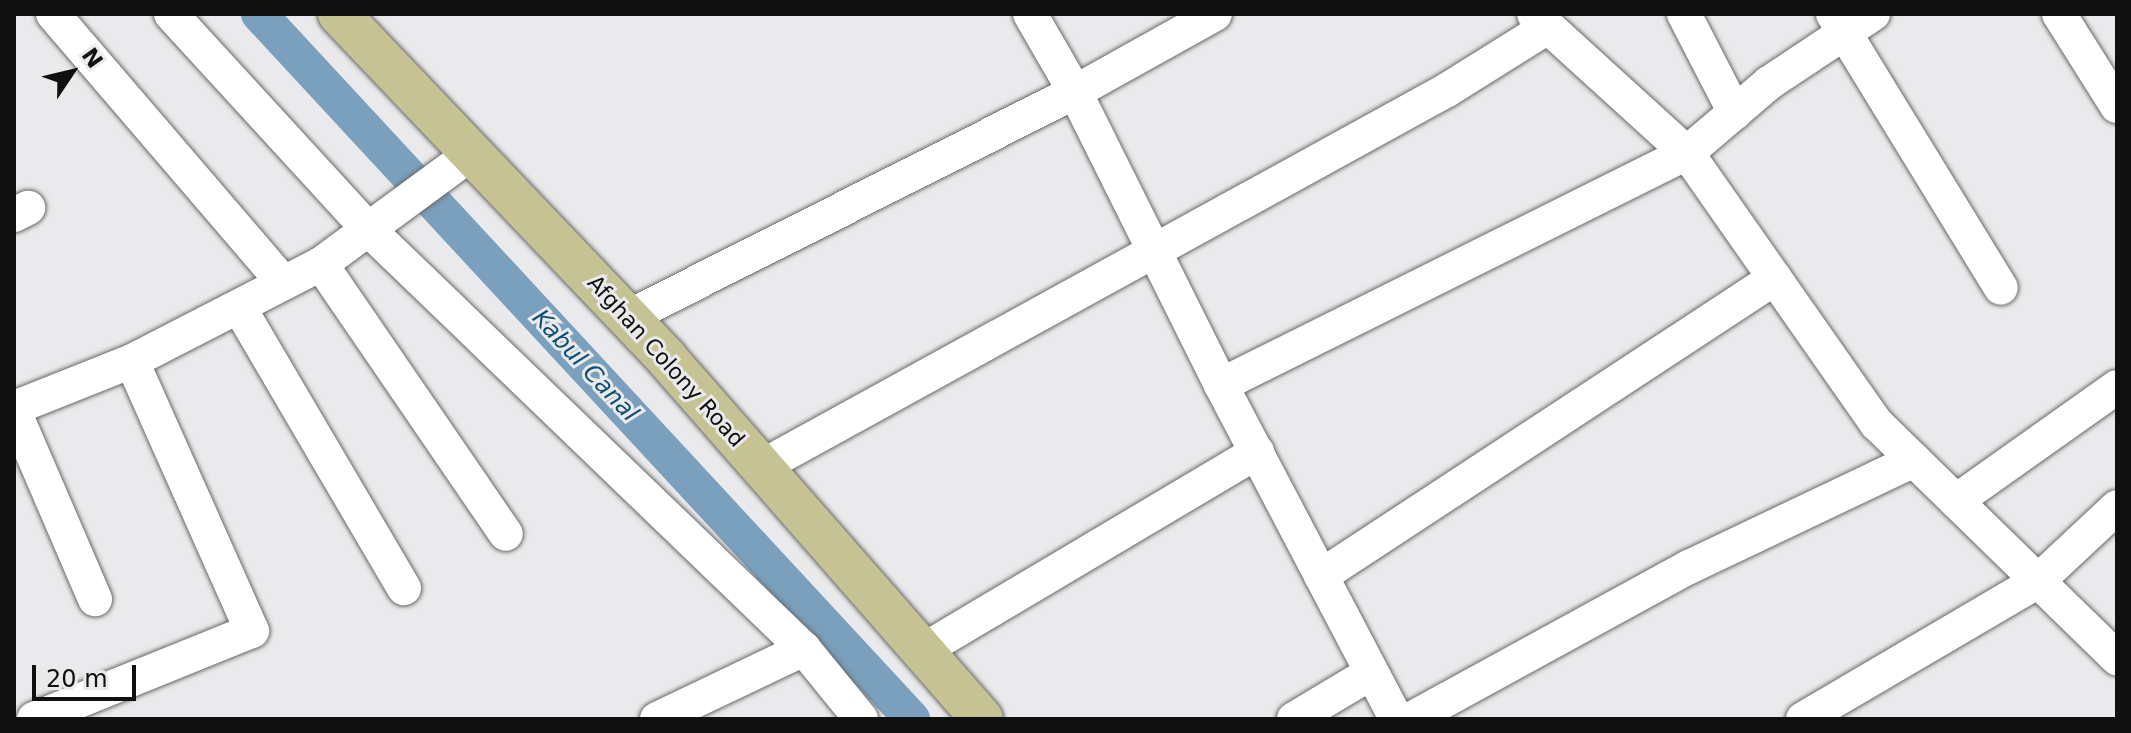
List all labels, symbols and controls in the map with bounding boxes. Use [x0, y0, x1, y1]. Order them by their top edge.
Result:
north arrow [32, 32, 112, 112]
text: N [77, 43, 108, 73]
street label: Afghan Colony Road [582, 270, 750, 452]
water label: Kabul Canal [526, 304, 644, 428]
scale bar [36, 649, 140, 699]
text: 20 m [46, 665, 108, 693]

